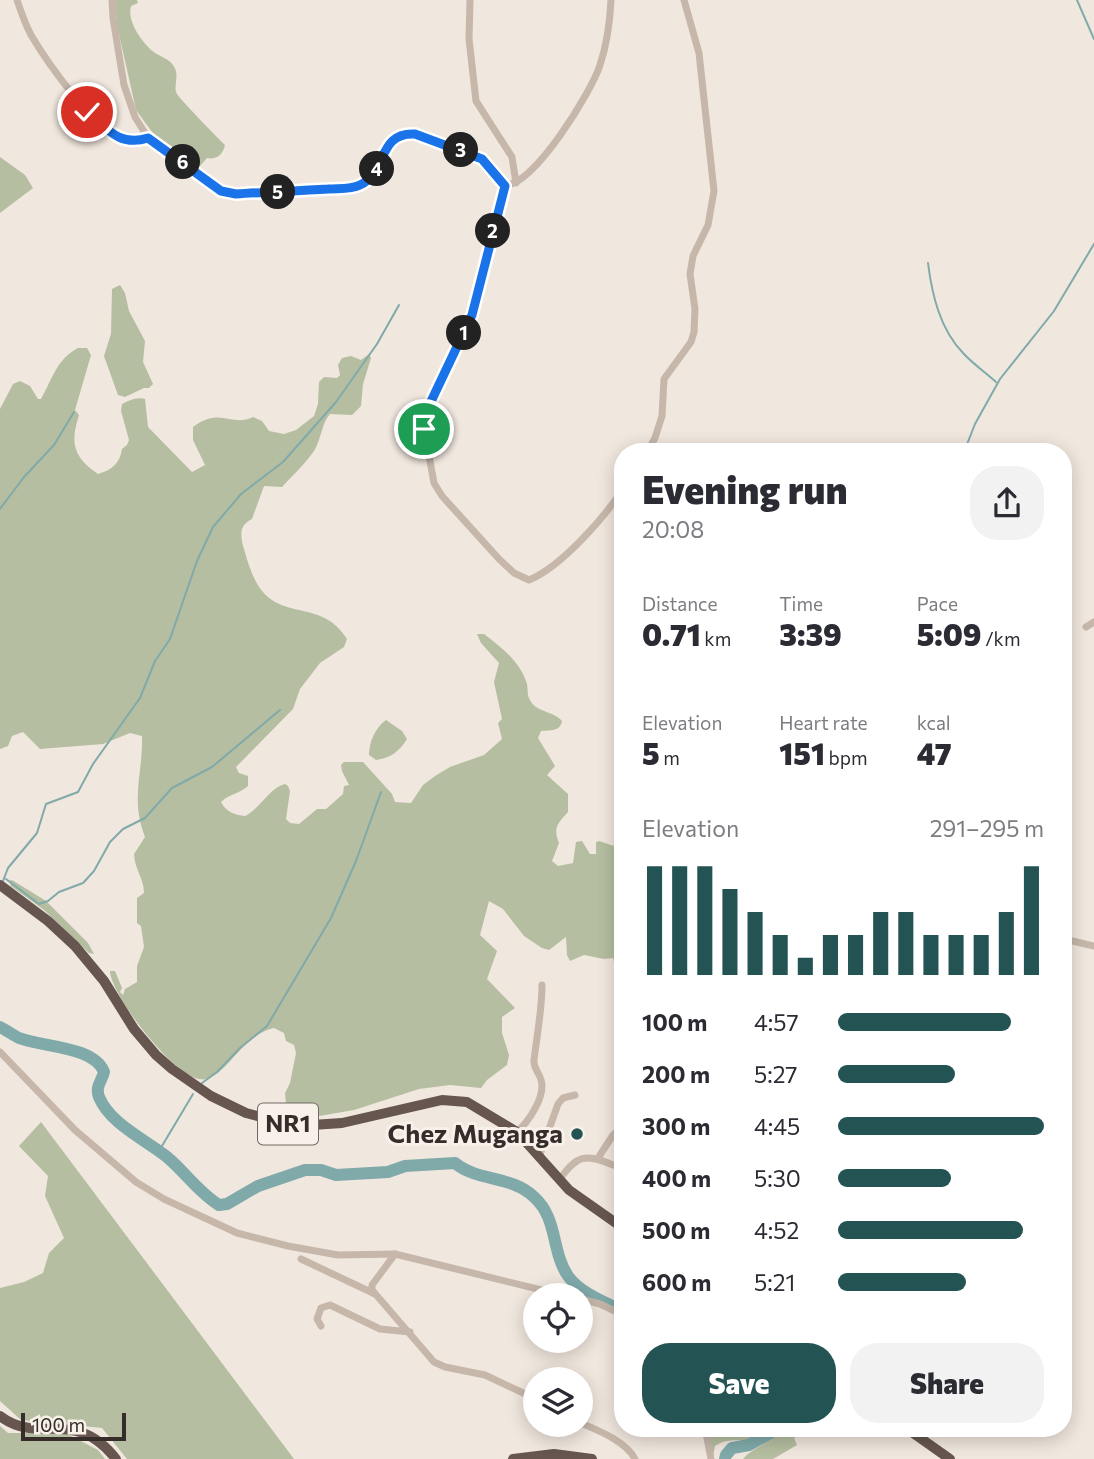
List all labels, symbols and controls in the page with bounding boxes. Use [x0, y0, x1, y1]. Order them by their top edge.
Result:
pin [57, 82, 117, 142]
icon: check [68, 93, 106, 131]
pin: 3 [444, 132, 478, 168]
text: 3 [455, 138, 466, 161]
pin: 6 [166, 144, 200, 180]
text: 6 [177, 150, 188, 173]
pin: 4 [360, 152, 394, 186]
text: 4 [371, 157, 382, 180]
pin: 5 [260, 174, 296, 210]
text: 5 [272, 180, 283, 203]
pin: 2 [476, 214, 510, 248]
text: 2 [487, 219, 498, 242]
pin: 1 [447, 316, 482, 350]
text: 1 [459, 321, 468, 344]
pin [394, 399, 454, 459]
icon: arrive [405, 410, 443, 448]
text: Evening run [642, 465, 848, 512]
button: share [970, 466, 1044, 540]
text: 20:08 [642, 515, 704, 543]
text: Distance [642, 592, 718, 615]
text: Time [779, 592, 823, 615]
text: Pace [917, 592, 958, 615]
text: 0.71 [642, 615, 701, 652]
text: 3:39 [779, 615, 842, 652]
text: 5:09 [917, 615, 982, 652]
text: km [701, 627, 731, 650]
text: /km [982, 627, 1021, 650]
text: Elevation [642, 711, 722, 734]
text: Heart rate [779, 711, 868, 734]
text: kcal [917, 711, 951, 734]
text: 5 [642, 734, 660, 771]
text: 151 [779, 734, 825, 771]
text: 47 [917, 734, 952, 771]
text: m [660, 746, 680, 769]
text: bpm [825, 746, 868, 769]
text: Elevation [642, 814, 739, 842]
text: 291–295 m [930, 814, 1044, 842]
text: 100 m [642, 1008, 707, 1036]
text: 4:57 [754, 1008, 799, 1036]
text: 200 m [642, 1060, 710, 1088]
text: 5:27 [754, 1060, 797, 1088]
road number: NR1 [258, 1104, 318, 1144]
text: 300 m [642, 1112, 710, 1140]
text: 4:45 [754, 1112, 800, 1140]
place label: Chez Muganga [388, 1117, 563, 1148]
marker: Chez Muganga [569, 1126, 585, 1142]
text: 400 m [642, 1164, 711, 1192]
text: 5:30 [754, 1164, 801, 1192]
text: 500 m [642, 1216, 710, 1244]
text: 4:52 [754, 1216, 799, 1244]
text: 600 m [642, 1268, 711, 1296]
text: 5:21 [754, 1268, 795, 1296]
map controls [523, 1283, 593, 1437]
button: locate [523, 1283, 593, 1353]
button: Save [642, 1343, 836, 1423]
button: Share [850, 1343, 1044, 1423]
button: layers [523, 1367, 593, 1437]
scale bar [21, 1410, 126, 1442]
text: 100 m [32, 1413, 85, 1436]

